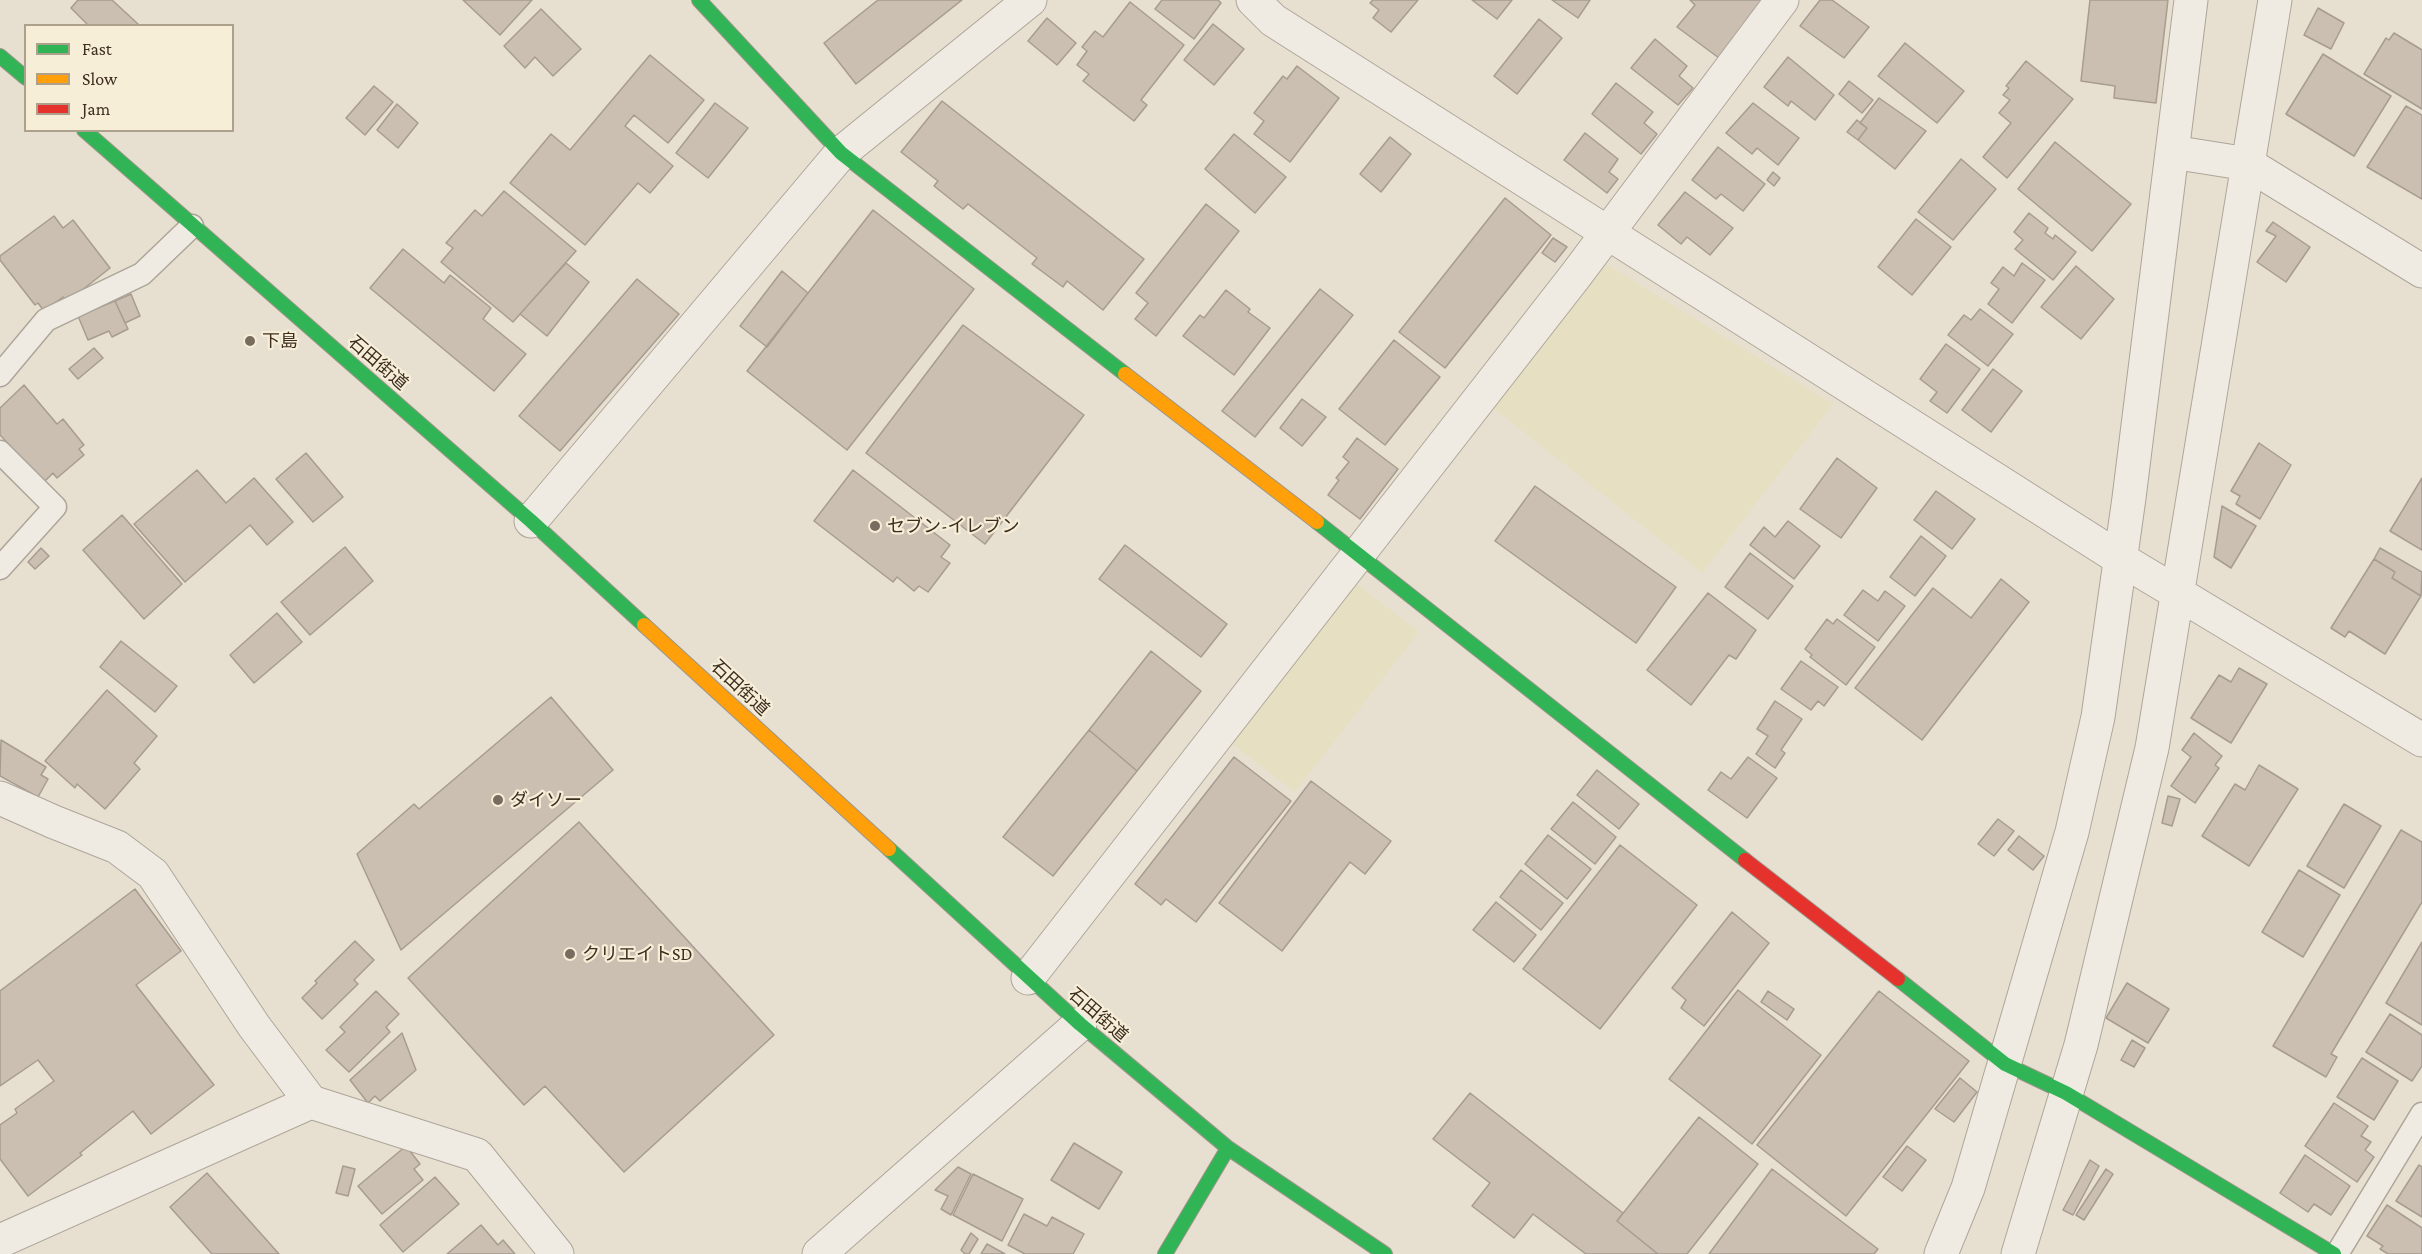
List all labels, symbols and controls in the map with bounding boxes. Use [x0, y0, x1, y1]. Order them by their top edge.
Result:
legend [24, 24, 234, 132]
text: Fast [82, 39, 112, 59]
text: Slow [82, 69, 117, 89]
text: Jam [82, 99, 110, 119]
place label: 下島 [262, 330, 298, 352]
street label: 石田街道 [344, 331, 412, 395]
marker: 下島 [243, 334, 257, 348]
place label: セブン-イレブン [887, 515, 1020, 537]
marker: セブン-イレブン [868, 519, 882, 533]
street label: 石田街道 [706, 656, 774, 720]
place label: ダイソー [510, 789, 582, 811]
marker: ダイソー [491, 793, 505, 807]
place label: クリエイトSD [582, 943, 692, 965]
marker: クリエイトSD [563, 947, 577, 961]
street label: 石田街道 [1064, 983, 1132, 1047]

